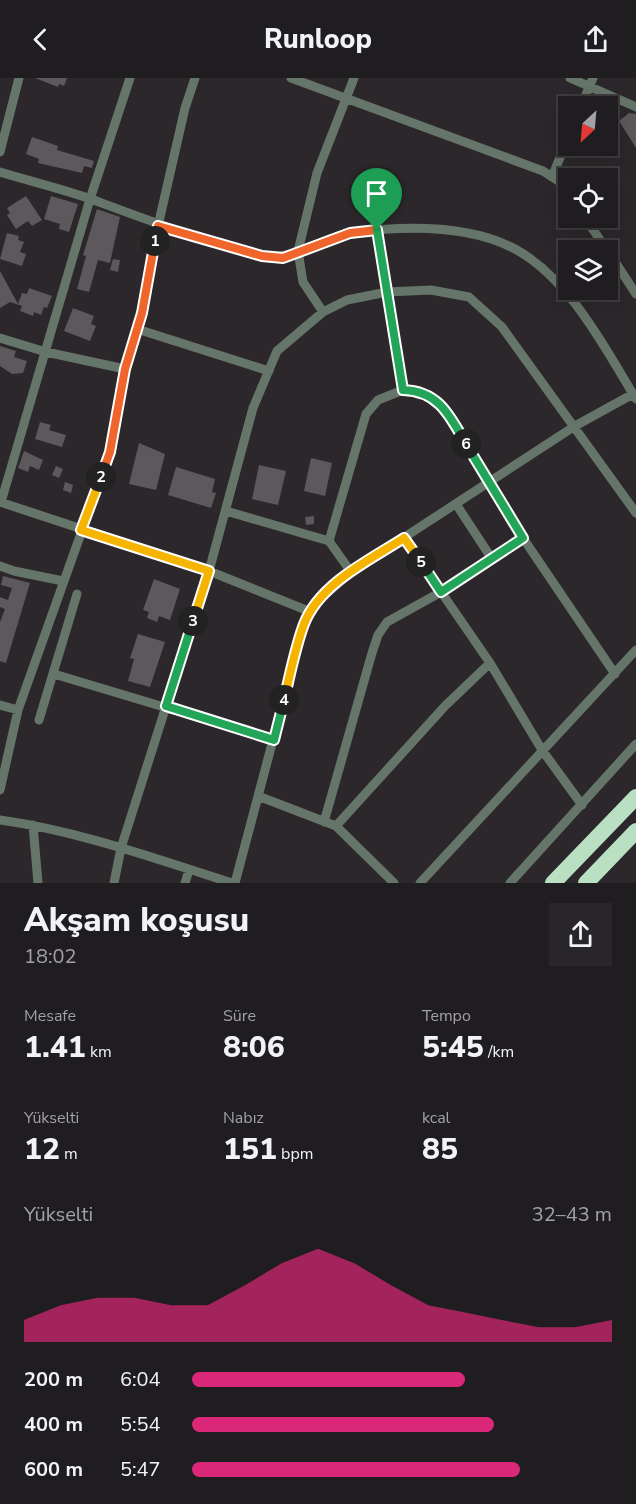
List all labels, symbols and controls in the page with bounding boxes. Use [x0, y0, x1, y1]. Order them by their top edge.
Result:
text: Runloop [264, 21, 372, 58]
icon: back [24, 23, 57, 56]
icon: share [579, 23, 612, 56]
north arrow [558, 96, 618, 156]
map controls [558, 96, 618, 300]
pin [351, 168, 402, 230]
button: locate [558, 168, 618, 228]
icon: arrive [360, 177, 393, 210]
pin: 1 [140, 226, 170, 256]
text: 1 [150, 230, 160, 252]
button: layers [558, 240, 618, 300]
pin: 6 [451, 429, 481, 459]
text: 6 [461, 433, 471, 455]
pin: 2 [86, 462, 116, 492]
text: 2 [96, 466, 106, 488]
pin: 5 [406, 547, 436, 577]
text: 5 [416, 551, 426, 573]
pin: 3 [178, 606, 208, 636]
text: 3 [188, 610, 198, 632]
pin: 4 [269, 685, 299, 715]
text: 4 [279, 689, 289, 711]
text: Akşam koşusu [24, 898, 249, 943]
button: share [549, 903, 612, 966]
text: 18:02 [24, 943, 77, 970]
text: Mesafe [24, 1005, 76, 1027]
text: Süre [223, 1005, 256, 1027]
text: Tempo [422, 1005, 471, 1027]
text: 1.41 [24, 1027, 86, 1068]
text: 8:06 [223, 1027, 285, 1068]
text: 5:45 [422, 1027, 484, 1068]
text: km [86, 1041, 112, 1063]
text: /km [484, 1041, 514, 1063]
text: Yükselti [24, 1107, 79, 1129]
text: Nabız [223, 1107, 264, 1129]
text: kcal [422, 1107, 450, 1129]
text: 12 [24, 1129, 60, 1170]
text: 151 [223, 1129, 277, 1170]
text: 85 [422, 1129, 458, 1170]
text: m [60, 1143, 78, 1165]
text: bpm [277, 1143, 313, 1165]
text: Yükselti [24, 1201, 93, 1228]
text: 32–43 m [532, 1201, 612, 1228]
text: 200 m [24, 1366, 83, 1393]
text: 6:04 [120, 1366, 161, 1393]
text: 400 m [24, 1411, 83, 1438]
text: 5:54 [120, 1411, 161, 1438]
text: 600 m [24, 1456, 83, 1483]
text: 5:47 [120, 1456, 161, 1483]

